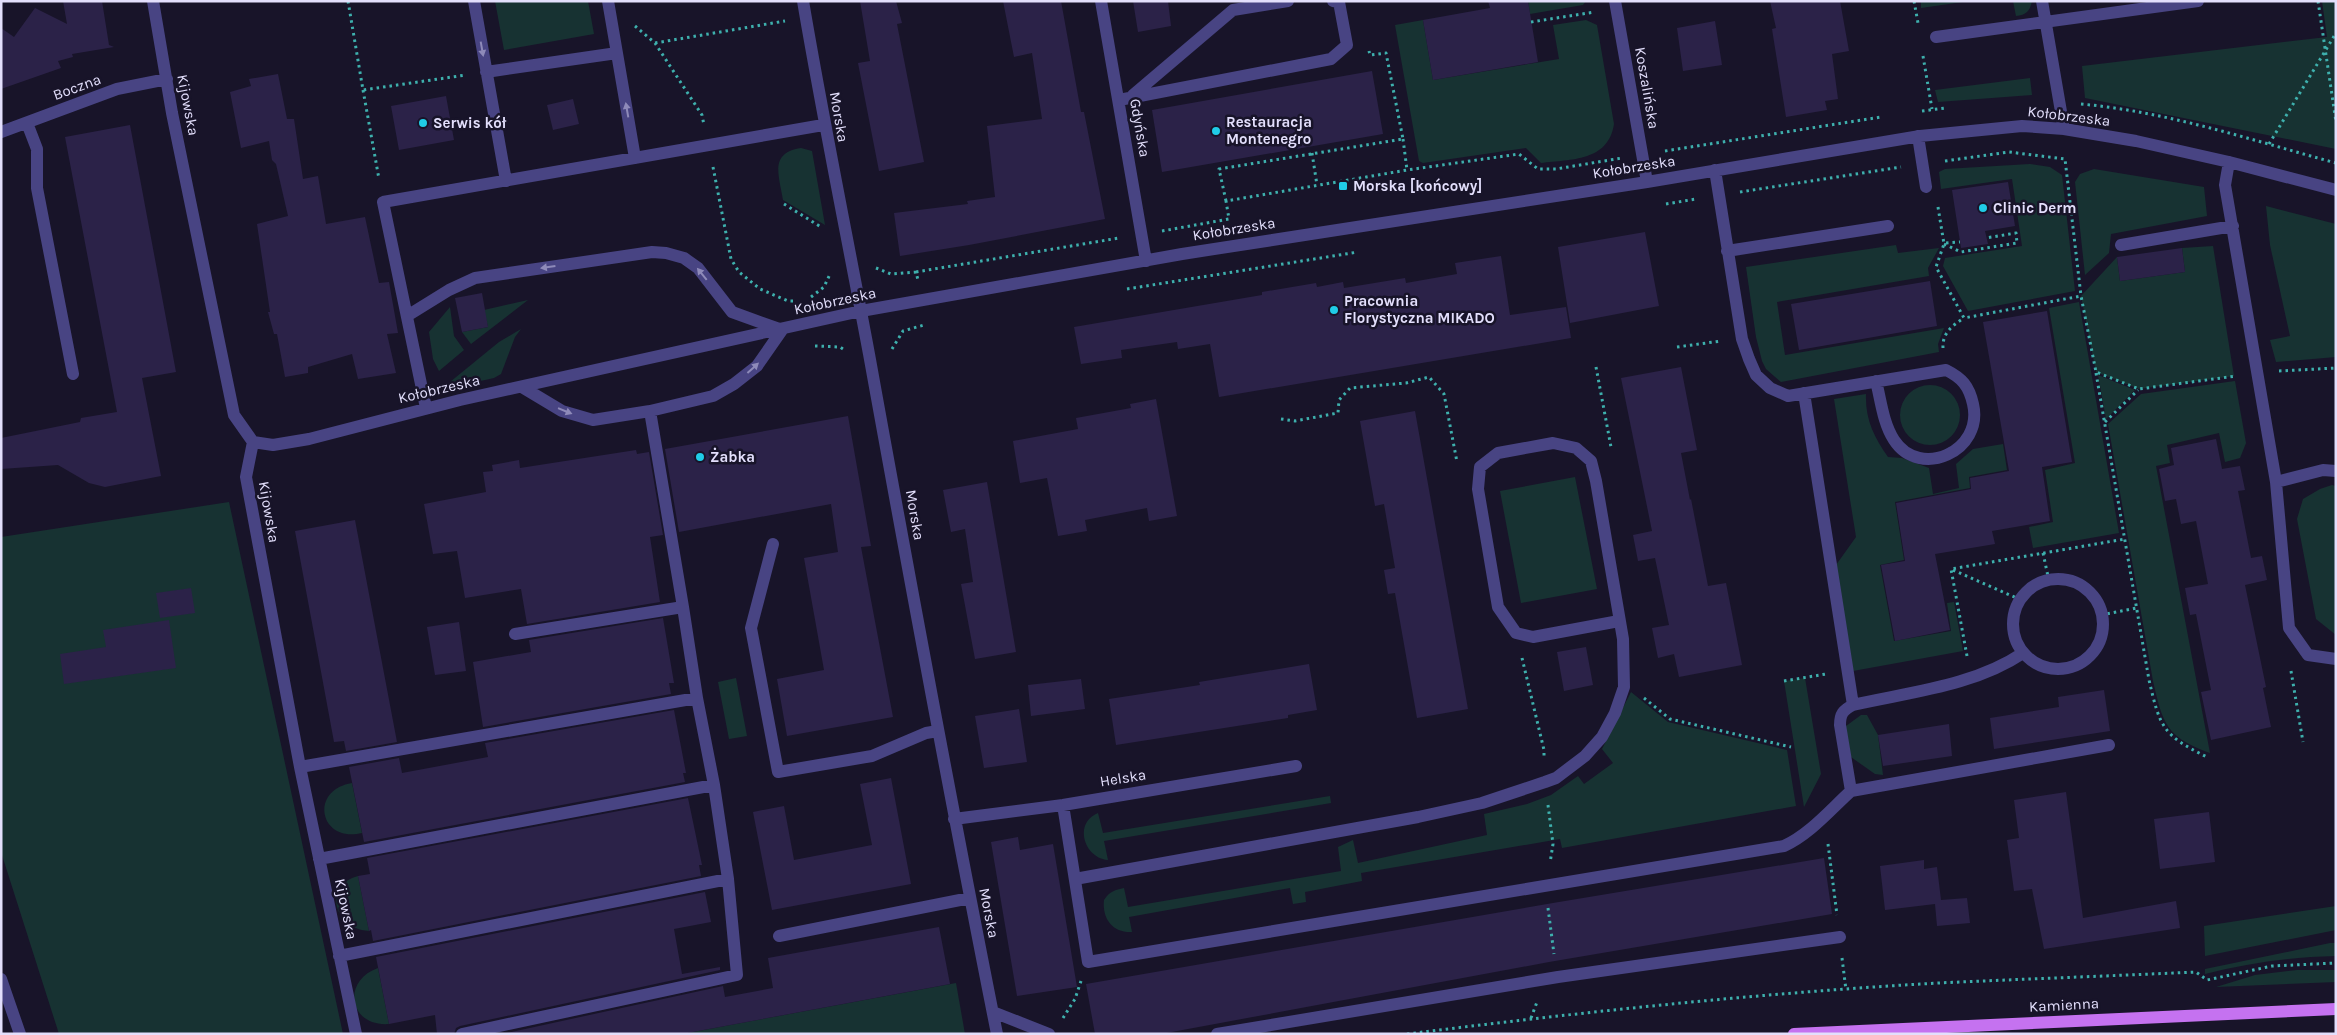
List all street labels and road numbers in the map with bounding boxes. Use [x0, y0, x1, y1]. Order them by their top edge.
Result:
street label: Koszalińska [1631, 46, 1663, 130]
street label: Boczna [51, 70, 103, 104]
street label: Kijowska [173, 73, 203, 137]
street label: Morska [826, 90, 852, 144]
street label: Gdyńska [1126, 97, 1154, 159]
street label: Kołobrzeska [2026, 102, 2112, 130]
street label: Kołobrzeska [1591, 152, 1677, 182]
street label: Kołobrzeska [1191, 214, 1277, 244]
street label: Kołobrzeska [792, 284, 878, 318]
street label: Kołobrzeska [396, 371, 482, 407]
street label: Kijowska [255, 480, 283, 544]
street label: Morska [902, 488, 928, 542]
street label: Helska [1099, 765, 1147, 791]
street label: Kijowska [331, 877, 361, 941]
street label: Morska [975, 886, 1003, 940]
street label: Kamienna [2029, 994, 2099, 1016]

